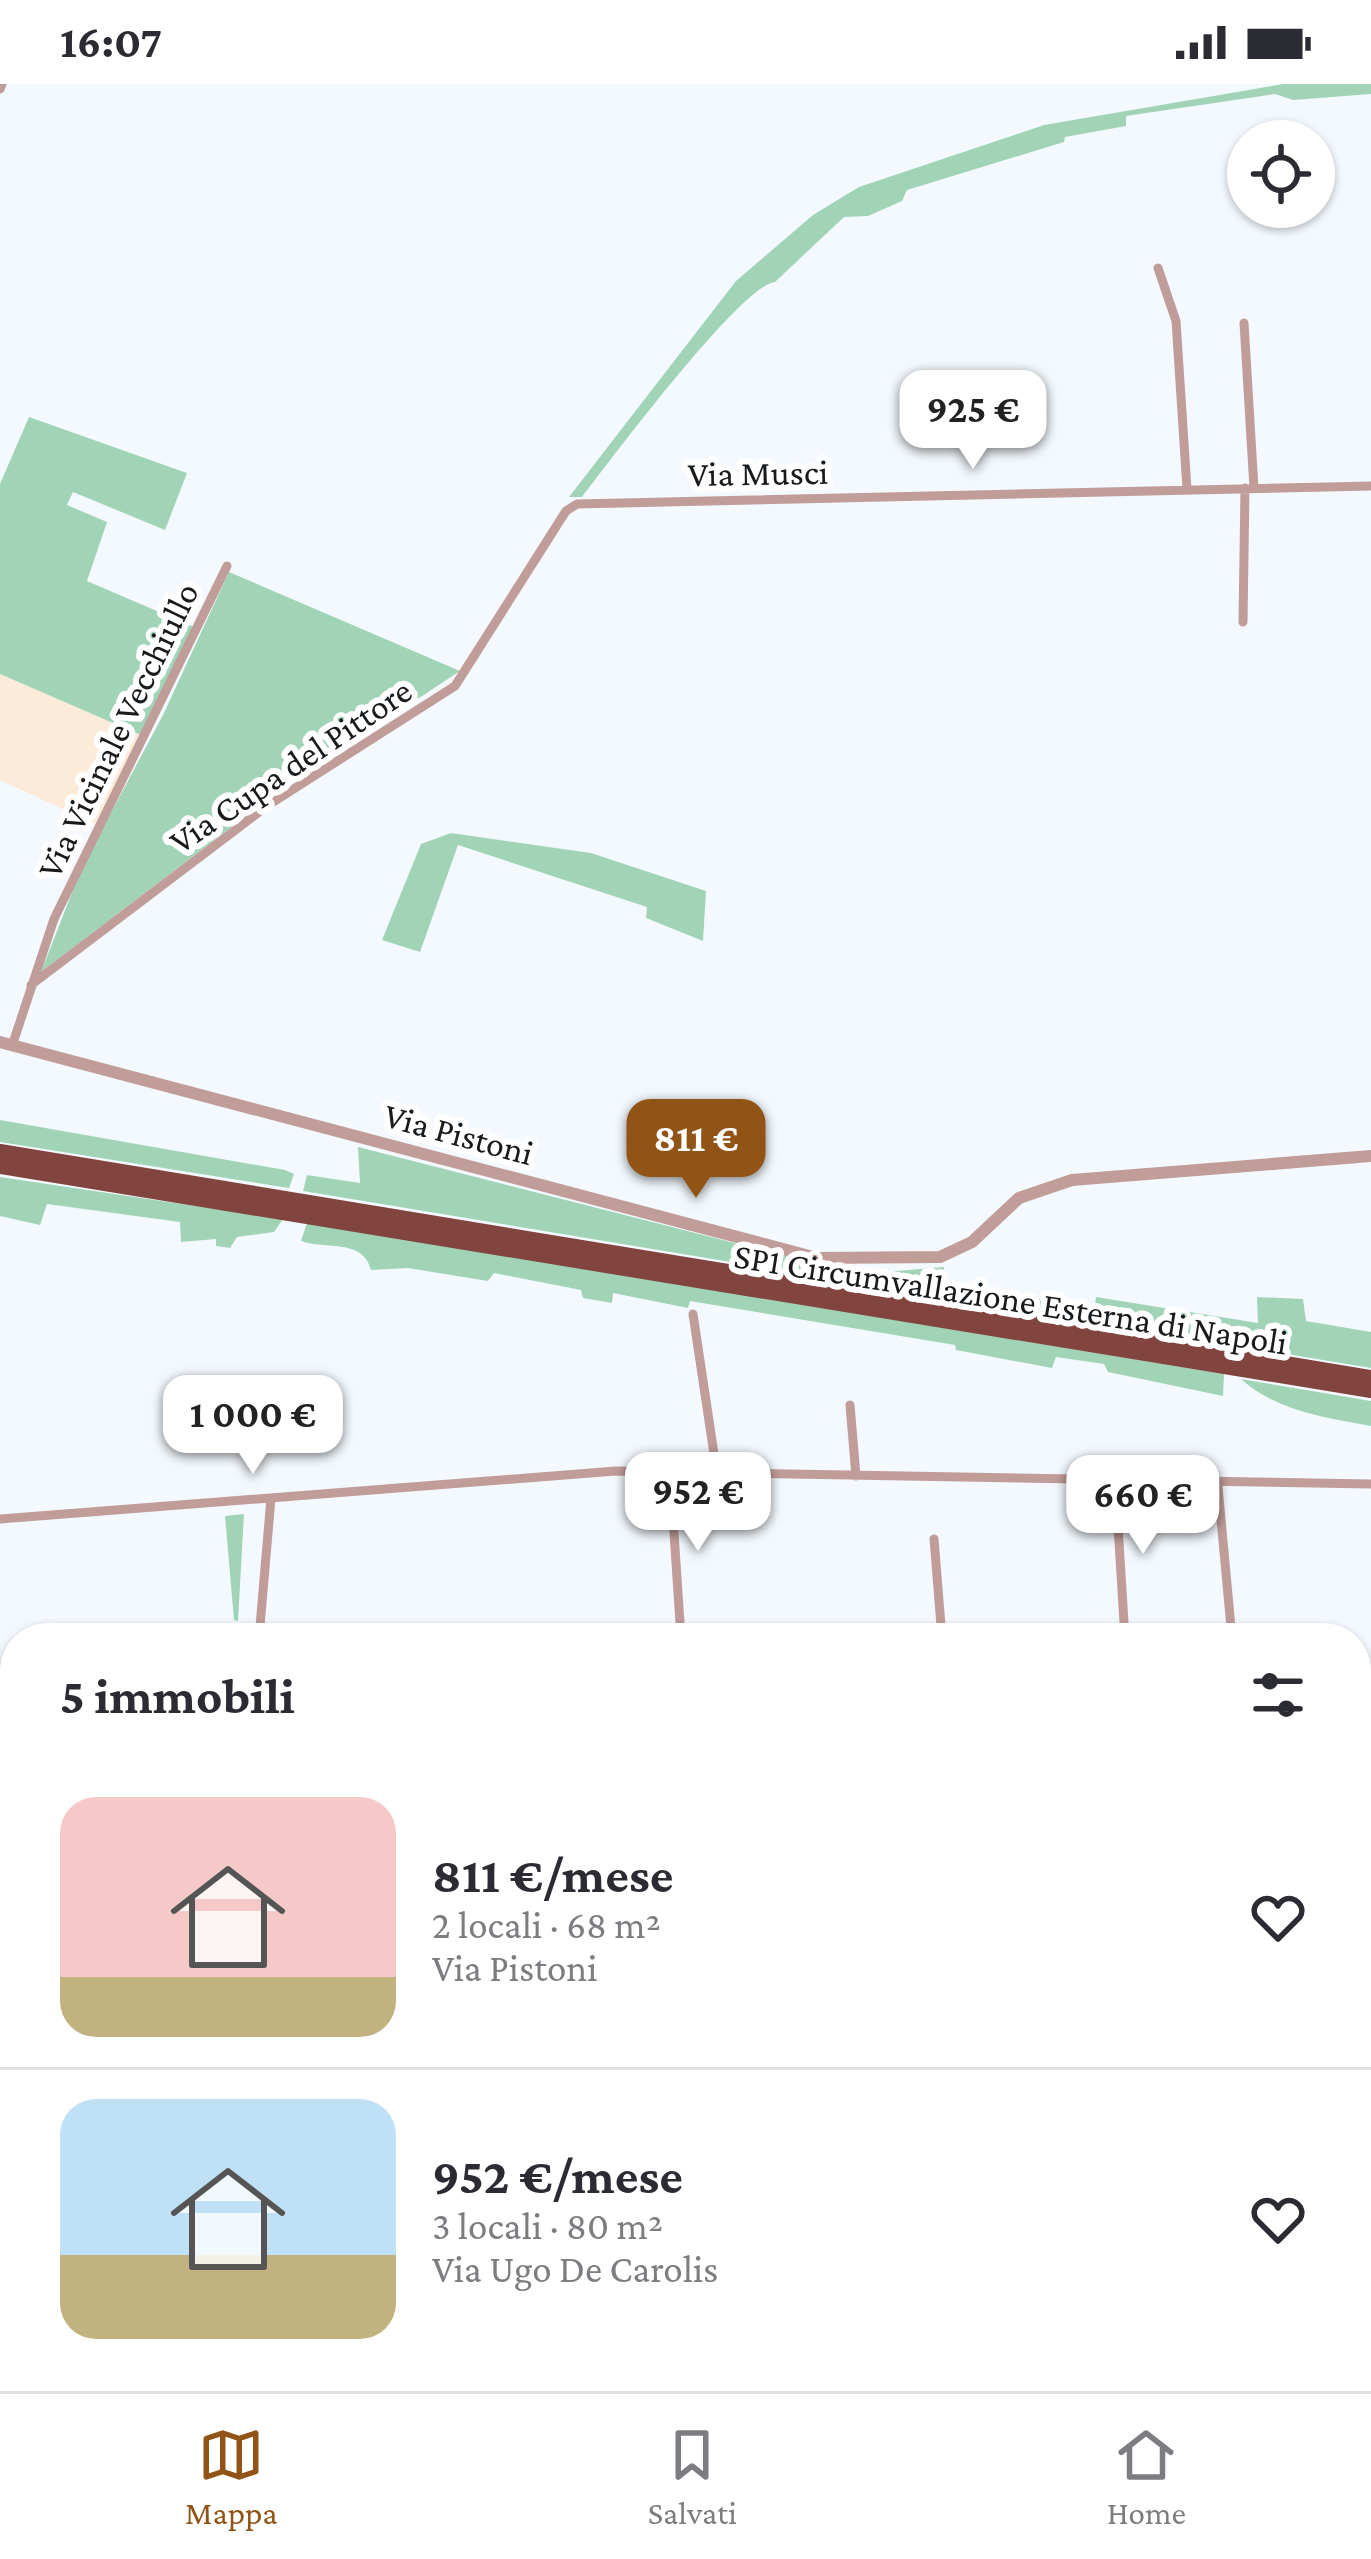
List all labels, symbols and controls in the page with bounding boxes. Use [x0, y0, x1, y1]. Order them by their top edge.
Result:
text: 16:07 [60, 17, 162, 67]
map controls [1227, 120, 1335, 228]
button: locate [1227, 120, 1335, 228]
pin: 925 € [889, 370, 1057, 472]
text: 925 € [927, 387, 1020, 430]
street label: Via Musci [688, 452, 828, 494]
street label: Via Vicinale Vecchiullo [29, 576, 207, 885]
street label: Via Cupa del Pittore [162, 670, 419, 862]
street label: Via Pistoni [380, 1095, 538, 1173]
pin: 811 € [612, 1099, 780, 1201]
text: 811 € [654, 1116, 738, 1159]
street label: SP1 Circumvallazione Esterna di Napoli [731, 1235, 1290, 1363]
pin: 1 000 € [142, 1375, 364, 1477]
text: 1 000 € [190, 1392, 316, 1435]
pin: 952 € [614, 1452, 782, 1554]
pin: 660 € [1059, 1455, 1227, 1557]
text: 952 € [652, 1469, 744, 1512]
text: 660 € [1093, 1472, 1193, 1515]
icon: filters [1245, 1662, 1311, 1728]
text: 5 immobili [60, 1667, 295, 1724]
icon: home [156, 1845, 300, 1989]
text: 811 €/mese [432, 1846, 673, 1903]
icon: heart [1245, 1884, 1311, 1950]
text: 2 locali · 68 m² [432, 1903, 661, 1946]
text: Via Pistoni [432, 1946, 597, 1989]
icon: home [156, 2147, 300, 2291]
text: 952 €/mese [432, 2147, 683, 2204]
icon: heart [1245, 2186, 1311, 2252]
text: 3 locali · 80 m² [432, 2204, 663, 2247]
text: Via Ugo De Carolis [432, 2247, 718, 2290]
tab: Mappa [185, 2422, 278, 2531]
tab: Salvati [648, 2422, 737, 2531]
tab: Home [1107, 2422, 1186, 2531]

